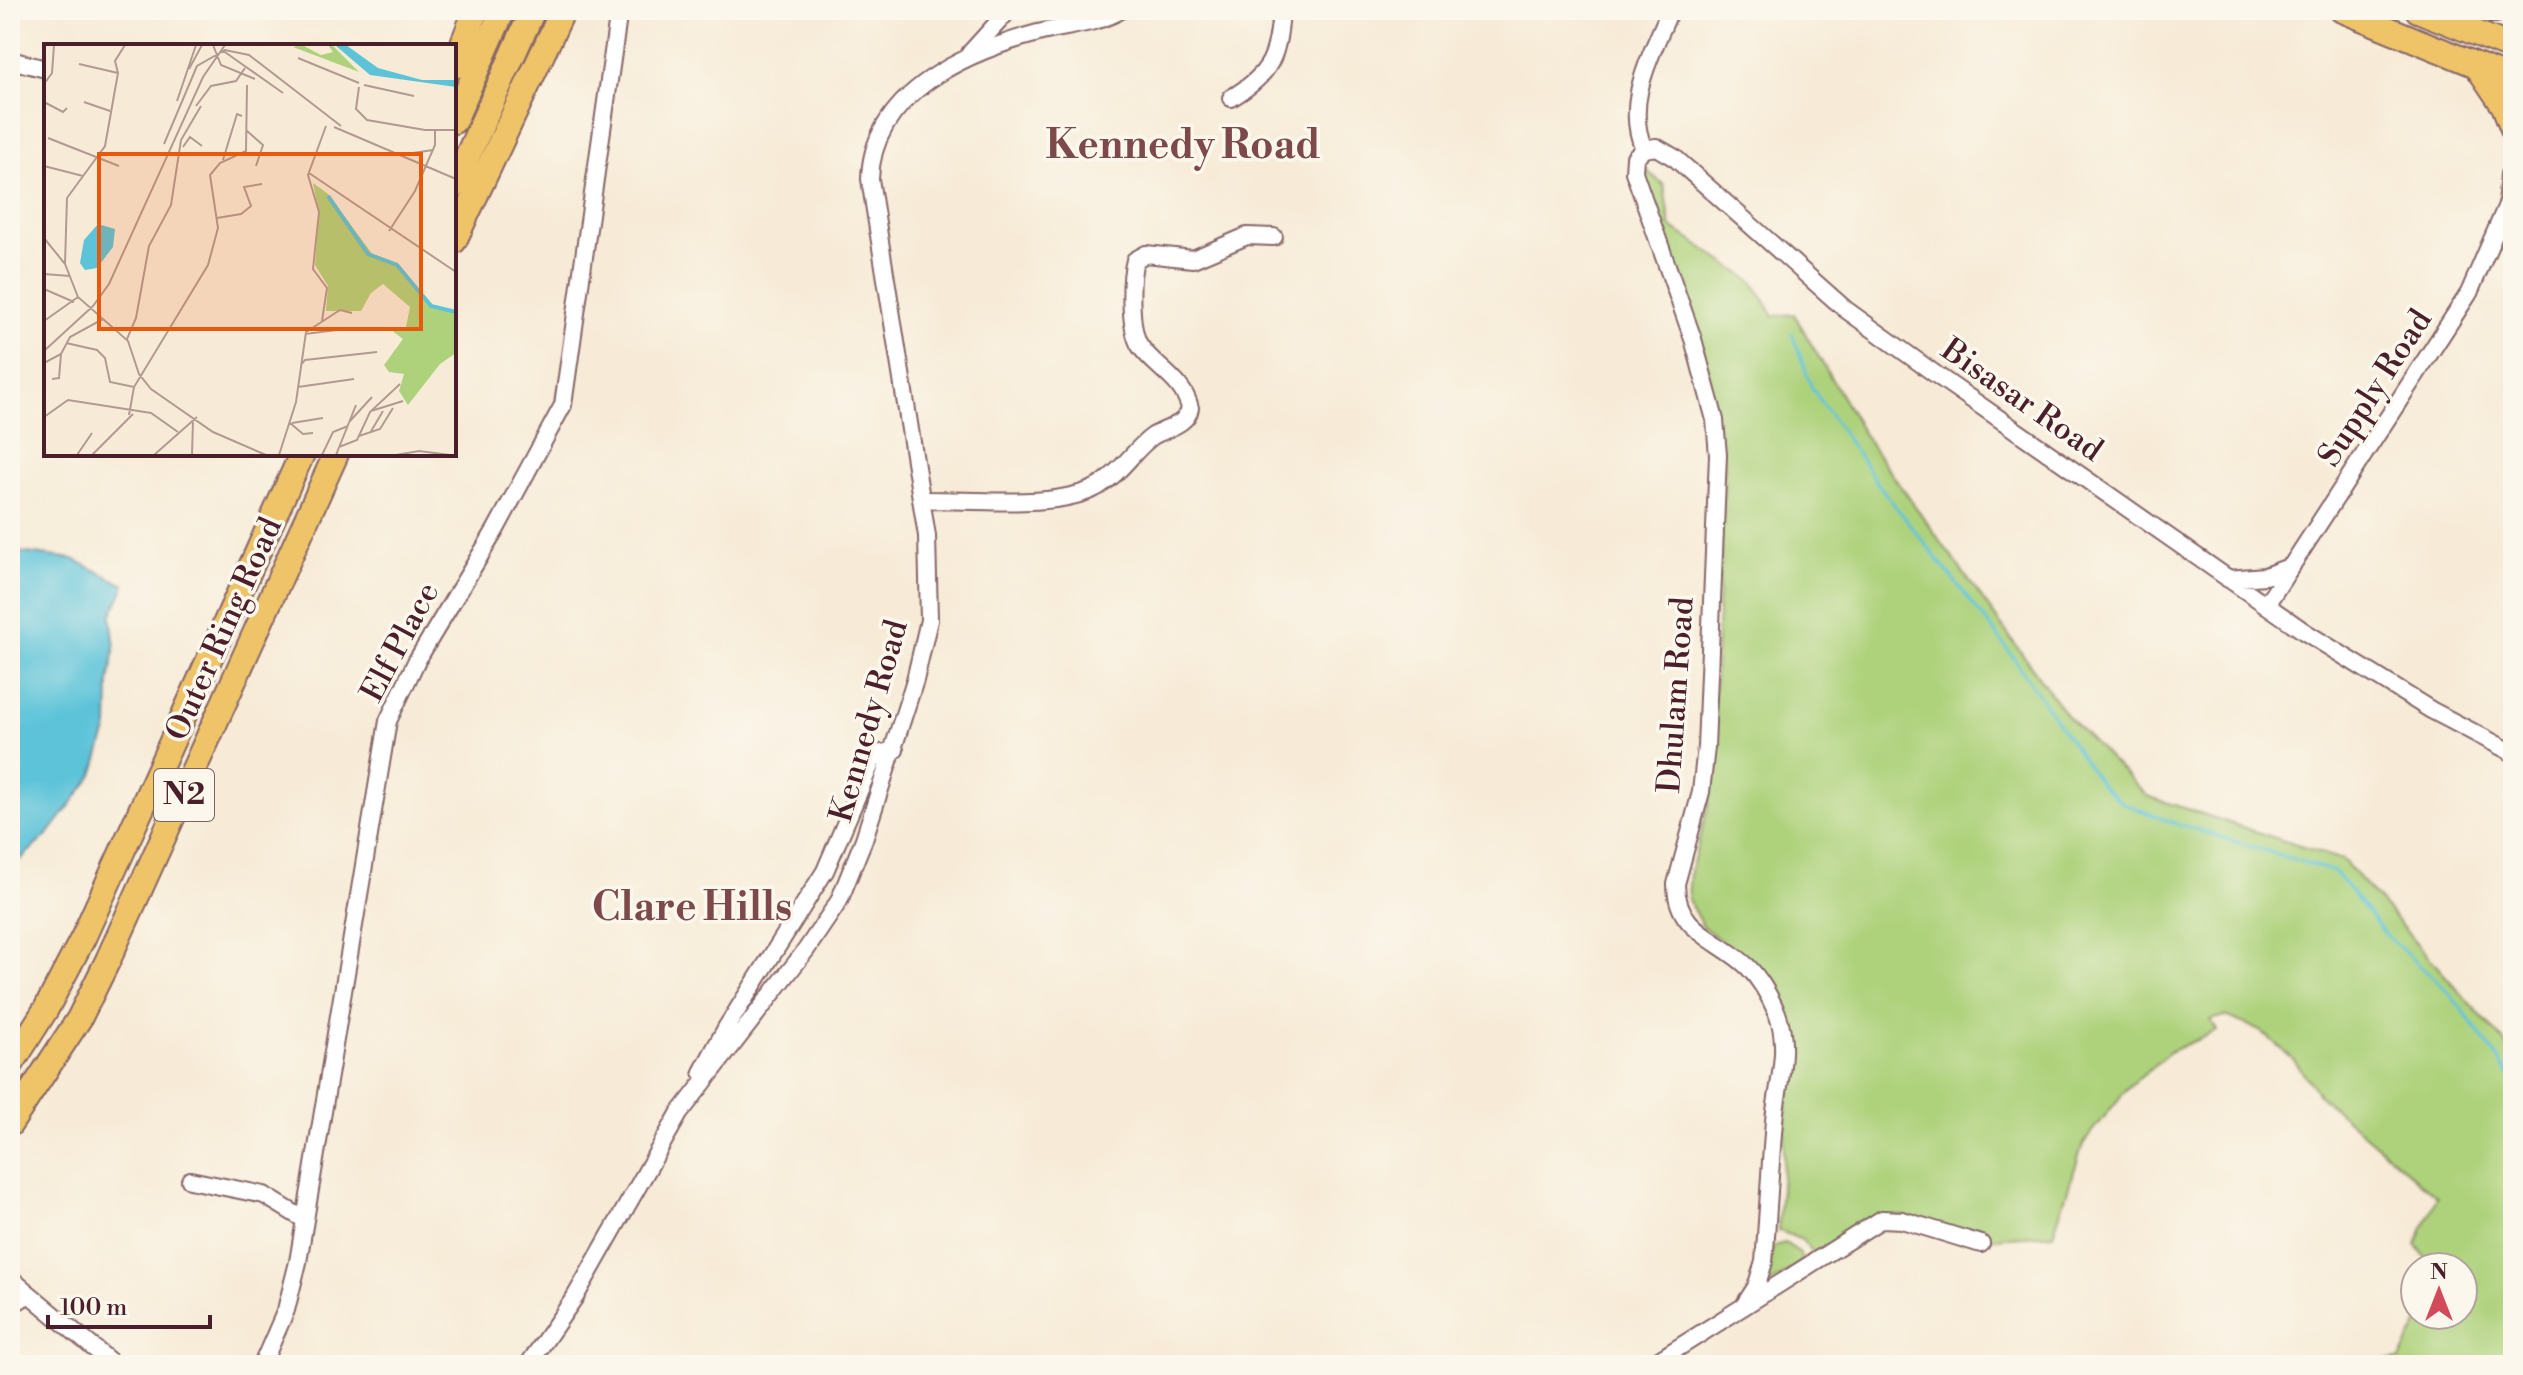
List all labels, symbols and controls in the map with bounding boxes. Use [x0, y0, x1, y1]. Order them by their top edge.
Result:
inset map [44, 44, 456, 456]
district label: Kennedy Road [1045, 121, 1321, 171]
street label: Supply Road [2309, 302, 2441, 474]
street label: Bisasar Road [1933, 329, 2111, 470]
street label: Outer Ring Road [157, 511, 291, 747]
street label: Elf Place [352, 575, 448, 709]
street label: Dhulam Road [1649, 596, 1703, 794]
street label: Kennedy Road [821, 615, 917, 827]
road number: N2 [154, 769, 214, 821]
district label: Clare Hills [592, 883, 792, 933]
north arrow [2399, 1251, 2479, 1331]
text: N [2430, 1259, 2448, 1286]
scale bar [48, 1279, 210, 1329]
text: 100 m [60, 1293, 127, 1323]

